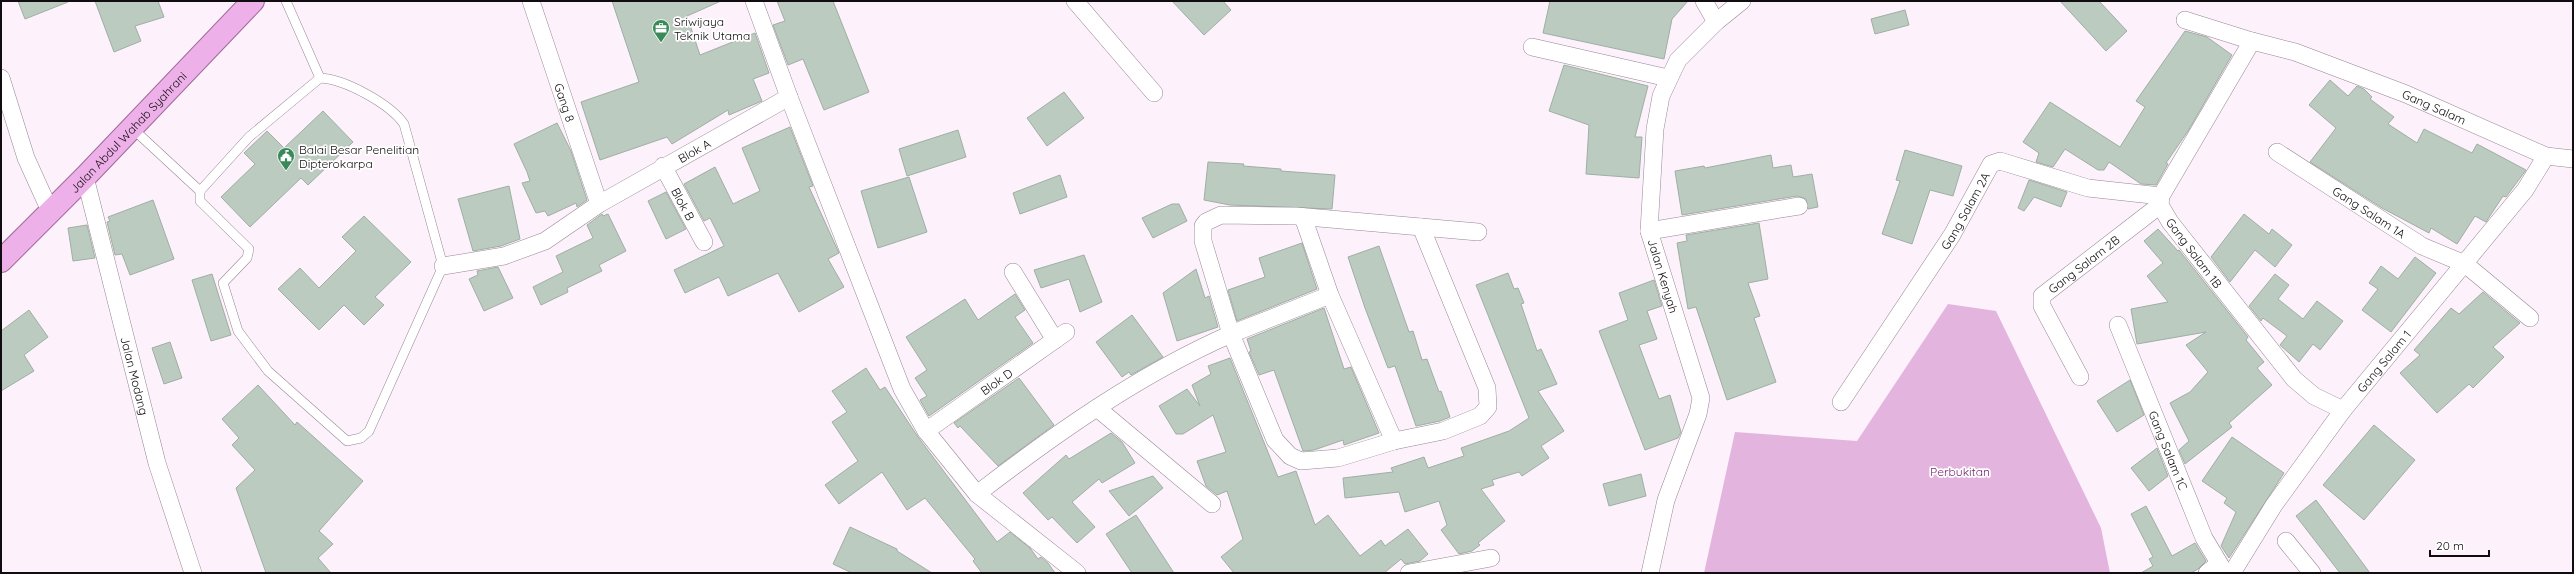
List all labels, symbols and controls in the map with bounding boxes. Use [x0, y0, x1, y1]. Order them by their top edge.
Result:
place label: Sriwijaya Teknik Utama [674, 14, 750, 43]
office icon: Sriwijaya Teknik Utama [651, 18, 671, 43]
street label: Jalan Abdul Wahab Syahrani [66, 68, 189, 196]
street label: Gang 8 [552, 81, 578, 124]
street label: Gang Salam [2400, 86, 2469, 127]
street label: Blok A [675, 135, 713, 166]
place label: Balai Besar Penelitian Dipterokarpa [299, 142, 419, 171]
public building icon: Balai Besar Penelitian Dipterokarpa [276, 146, 296, 171]
street label: Gang Salam 2A [1937, 169, 1993, 252]
street label: Gang Salam 1A [2330, 183, 2409, 241]
street label: Blok B [668, 185, 698, 223]
street label: Gang Salam 1B [2163, 215, 2225, 291]
street label: Gang Salam 2B [2045, 232, 2122, 296]
street label: Jalan Kenyah [1645, 237, 1681, 315]
street label: Gang Salam 1 [2353, 327, 2414, 395]
street label: Jalan Modang [118, 335, 152, 417]
street label: Blok D [977, 365, 1016, 398]
street label: Gang Salam 1C [2146, 408, 2191, 492]
park label: Perbukitan [1930, 464, 1990, 479]
scale bar [2430, 532, 2489, 558]
text: 20 m [2436, 538, 2464, 553]

